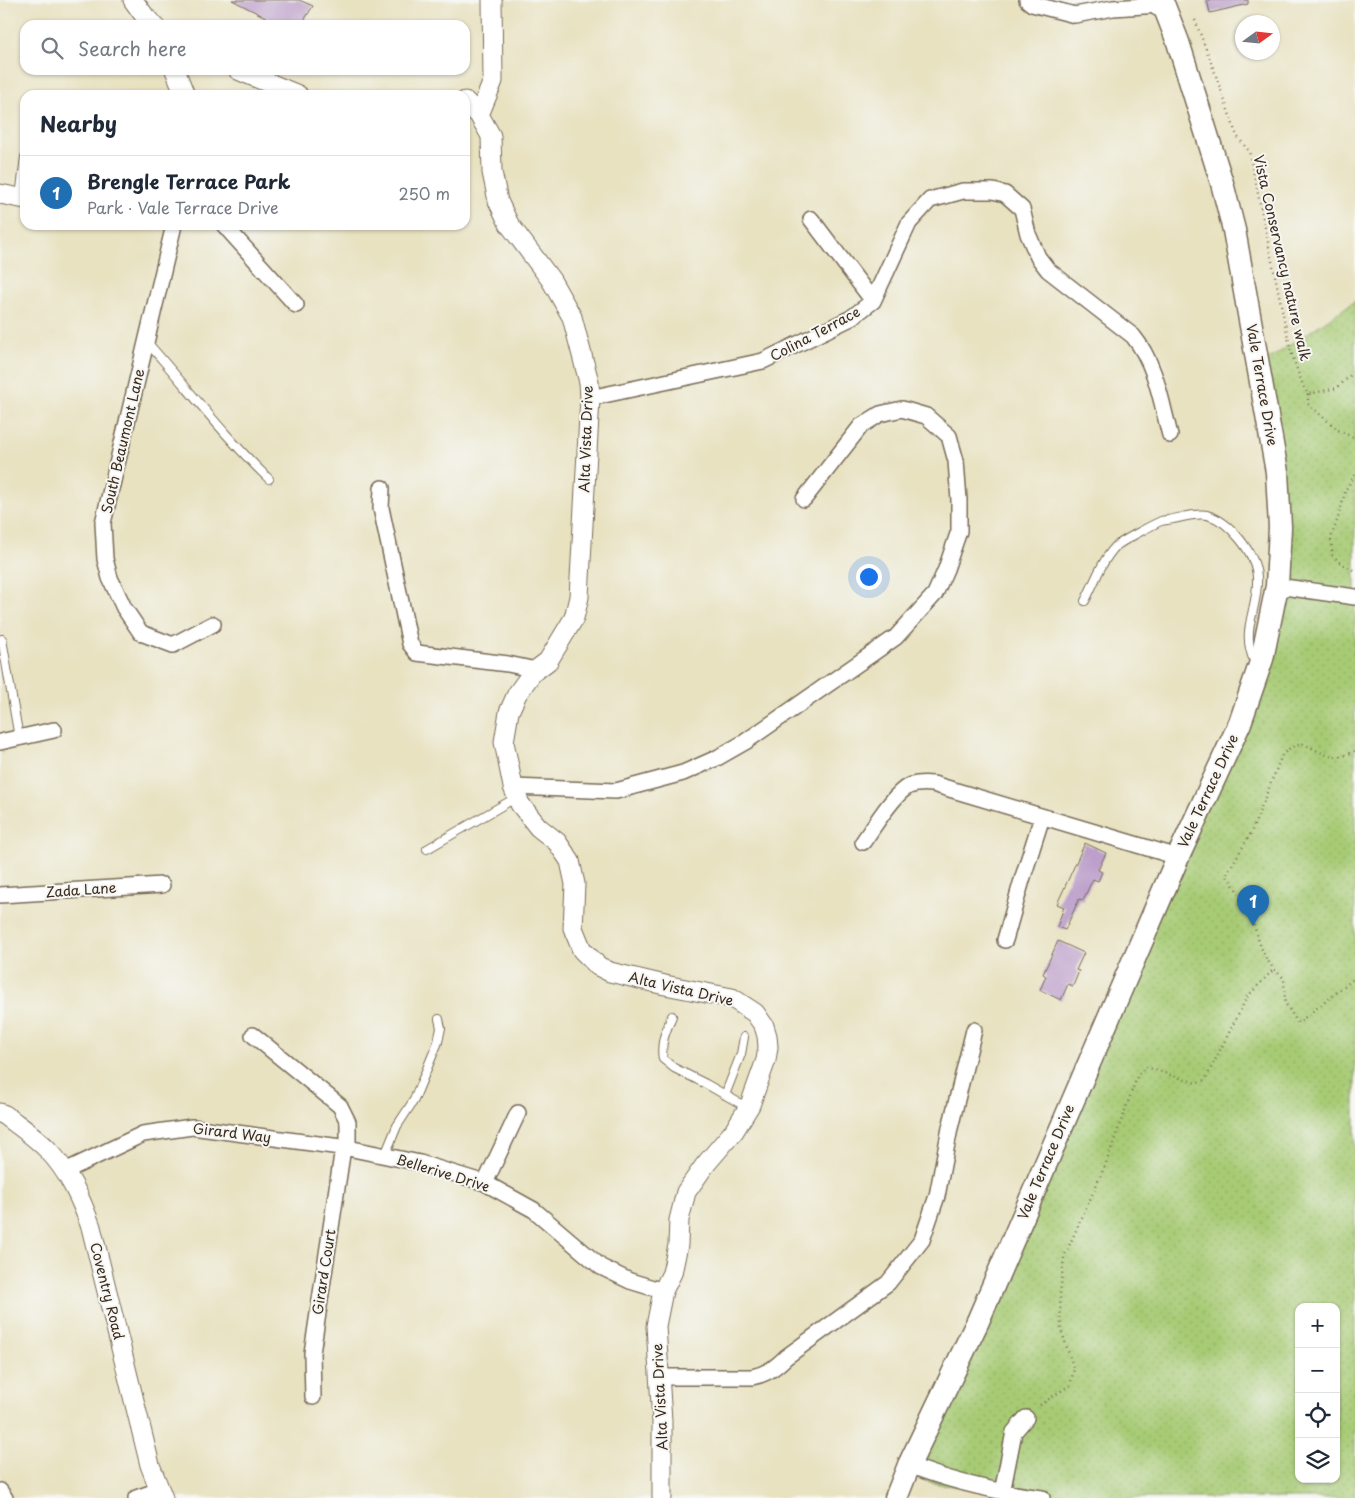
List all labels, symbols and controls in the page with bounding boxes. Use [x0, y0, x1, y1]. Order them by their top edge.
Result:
north arrow [1235, 15, 1280, 60]
search box [20, 20, 470, 75]
icon: search [38, 34, 66, 62]
text: Search here [78, 34, 187, 62]
text: Nearby [40, 107, 117, 139]
street label: Vista Conservancy nature walk [1249, 153, 1317, 363]
text: Brengle Terrace Park [87, 167, 290, 195]
text: 1 [52, 181, 60, 205]
text: 250 m [399, 181, 450, 205]
text: Park · Vale Terrace Drive [87, 195, 279, 219]
street label: Colina Terrace [766, 301, 864, 366]
street label: Vale Terrace Drive [1241, 322, 1284, 448]
street label: South Beaumont Lane [96, 366, 149, 515]
street label: Alta Vista Drive [573, 385, 598, 493]
your location [856, 564, 882, 590]
street label: Vale Terrace Drive [1172, 730, 1243, 851]
street label: Zada Lane [45, 877, 117, 902]
pin: 1 [1237, 885, 1269, 926]
street label: Alta Vista Drive [627, 966, 736, 1011]
street label: Vale Terrace Drive [1012, 1101, 1079, 1223]
street label: Girard Way [192, 1117, 272, 1148]
street label: Bellerive Drive [394, 1148, 492, 1197]
street label: Girard Court [306, 1227, 341, 1316]
street label: Coventry Road [85, 1240, 130, 1342]
map controls [1295, 1303, 1340, 1483]
button: + [1295, 1303, 1340, 1348]
street label: Alta Vista Drive [646, 1343, 673, 1451]
button: − [1295, 1348, 1340, 1393]
button: locate [1295, 1393, 1340, 1438]
button: layers [1295, 1438, 1340, 1483]

